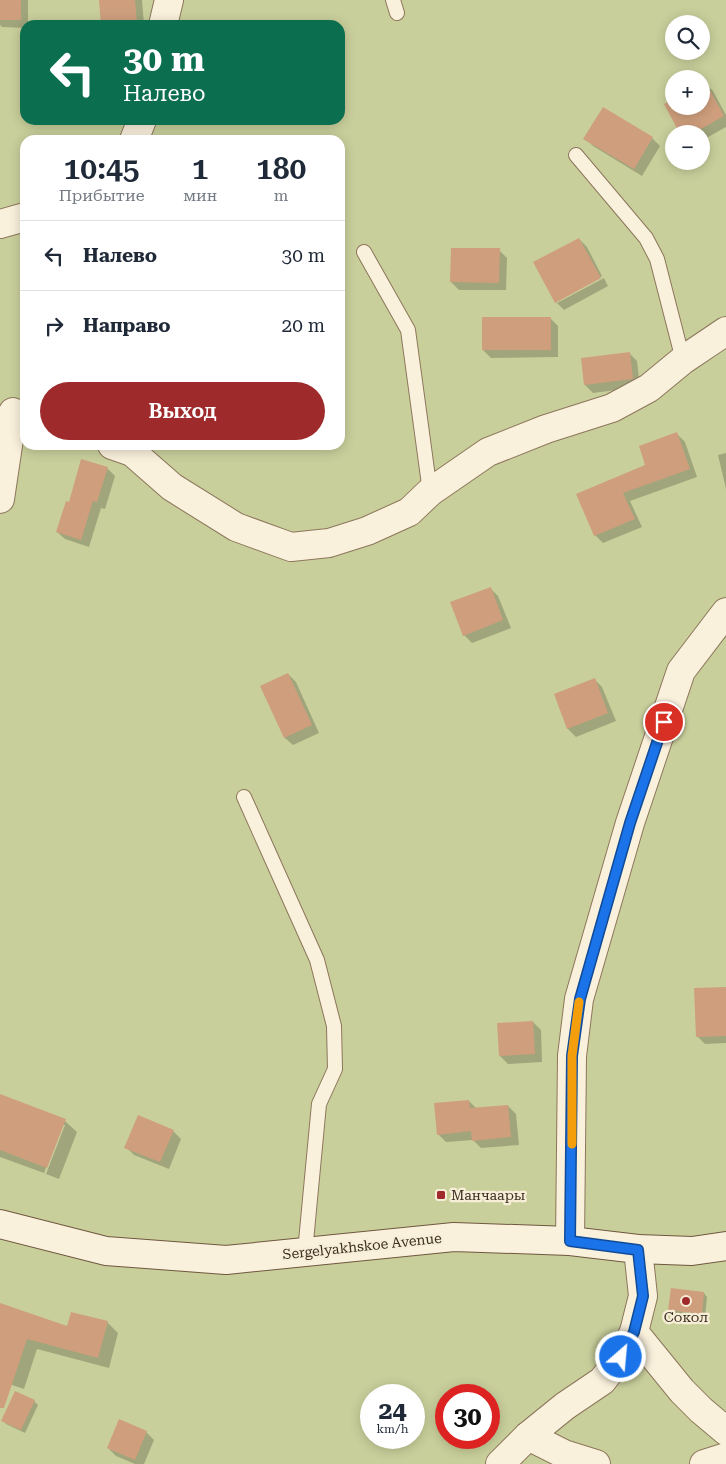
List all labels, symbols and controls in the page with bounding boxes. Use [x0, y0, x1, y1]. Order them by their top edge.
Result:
map controls [665, 15, 710, 170]
button: search [665, 15, 710, 60]
text: 30 m [123, 39, 205, 80]
icon: left [40, 40, 105, 105]
button: + [665, 70, 710, 115]
text: Налево [123, 81, 206, 106]
button: − [665, 125, 710, 170]
text: 10:45 [64, 151, 140, 186]
text: 1 [192, 151, 209, 186]
text: 180 [256, 151, 306, 186]
text: Прибытие [59, 186, 144, 205]
text: мин [183, 186, 217, 205]
text: m [274, 186, 288, 205]
icon: left [40, 242, 68, 270]
text: Налево [83, 244, 157, 267]
text: 30 m [282, 244, 325, 267]
icon: right [40, 312, 68, 340]
text: Направо [83, 314, 170, 337]
text: 20 m [282, 314, 325, 337]
button: Выход [40, 382, 325, 440]
pin [643, 701, 685, 743]
icon: arrive [650, 708, 678, 736]
place label: Манчаары [451, 1187, 525, 1203]
marker: Манчаары [435, 1189, 447, 1201]
street label: Sergelyakhskoe Avenue [282, 1230, 443, 1262]
marker: Сокол [680, 1295, 692, 1307]
place label: Сокол [664, 1309, 708, 1325]
position arrow [594, 1330, 646, 1382]
speed limit sign: 30 [435, 1384, 500, 1449]
text: 24 [378, 1396, 407, 1425]
text: km/h [376, 1422, 409, 1436]

